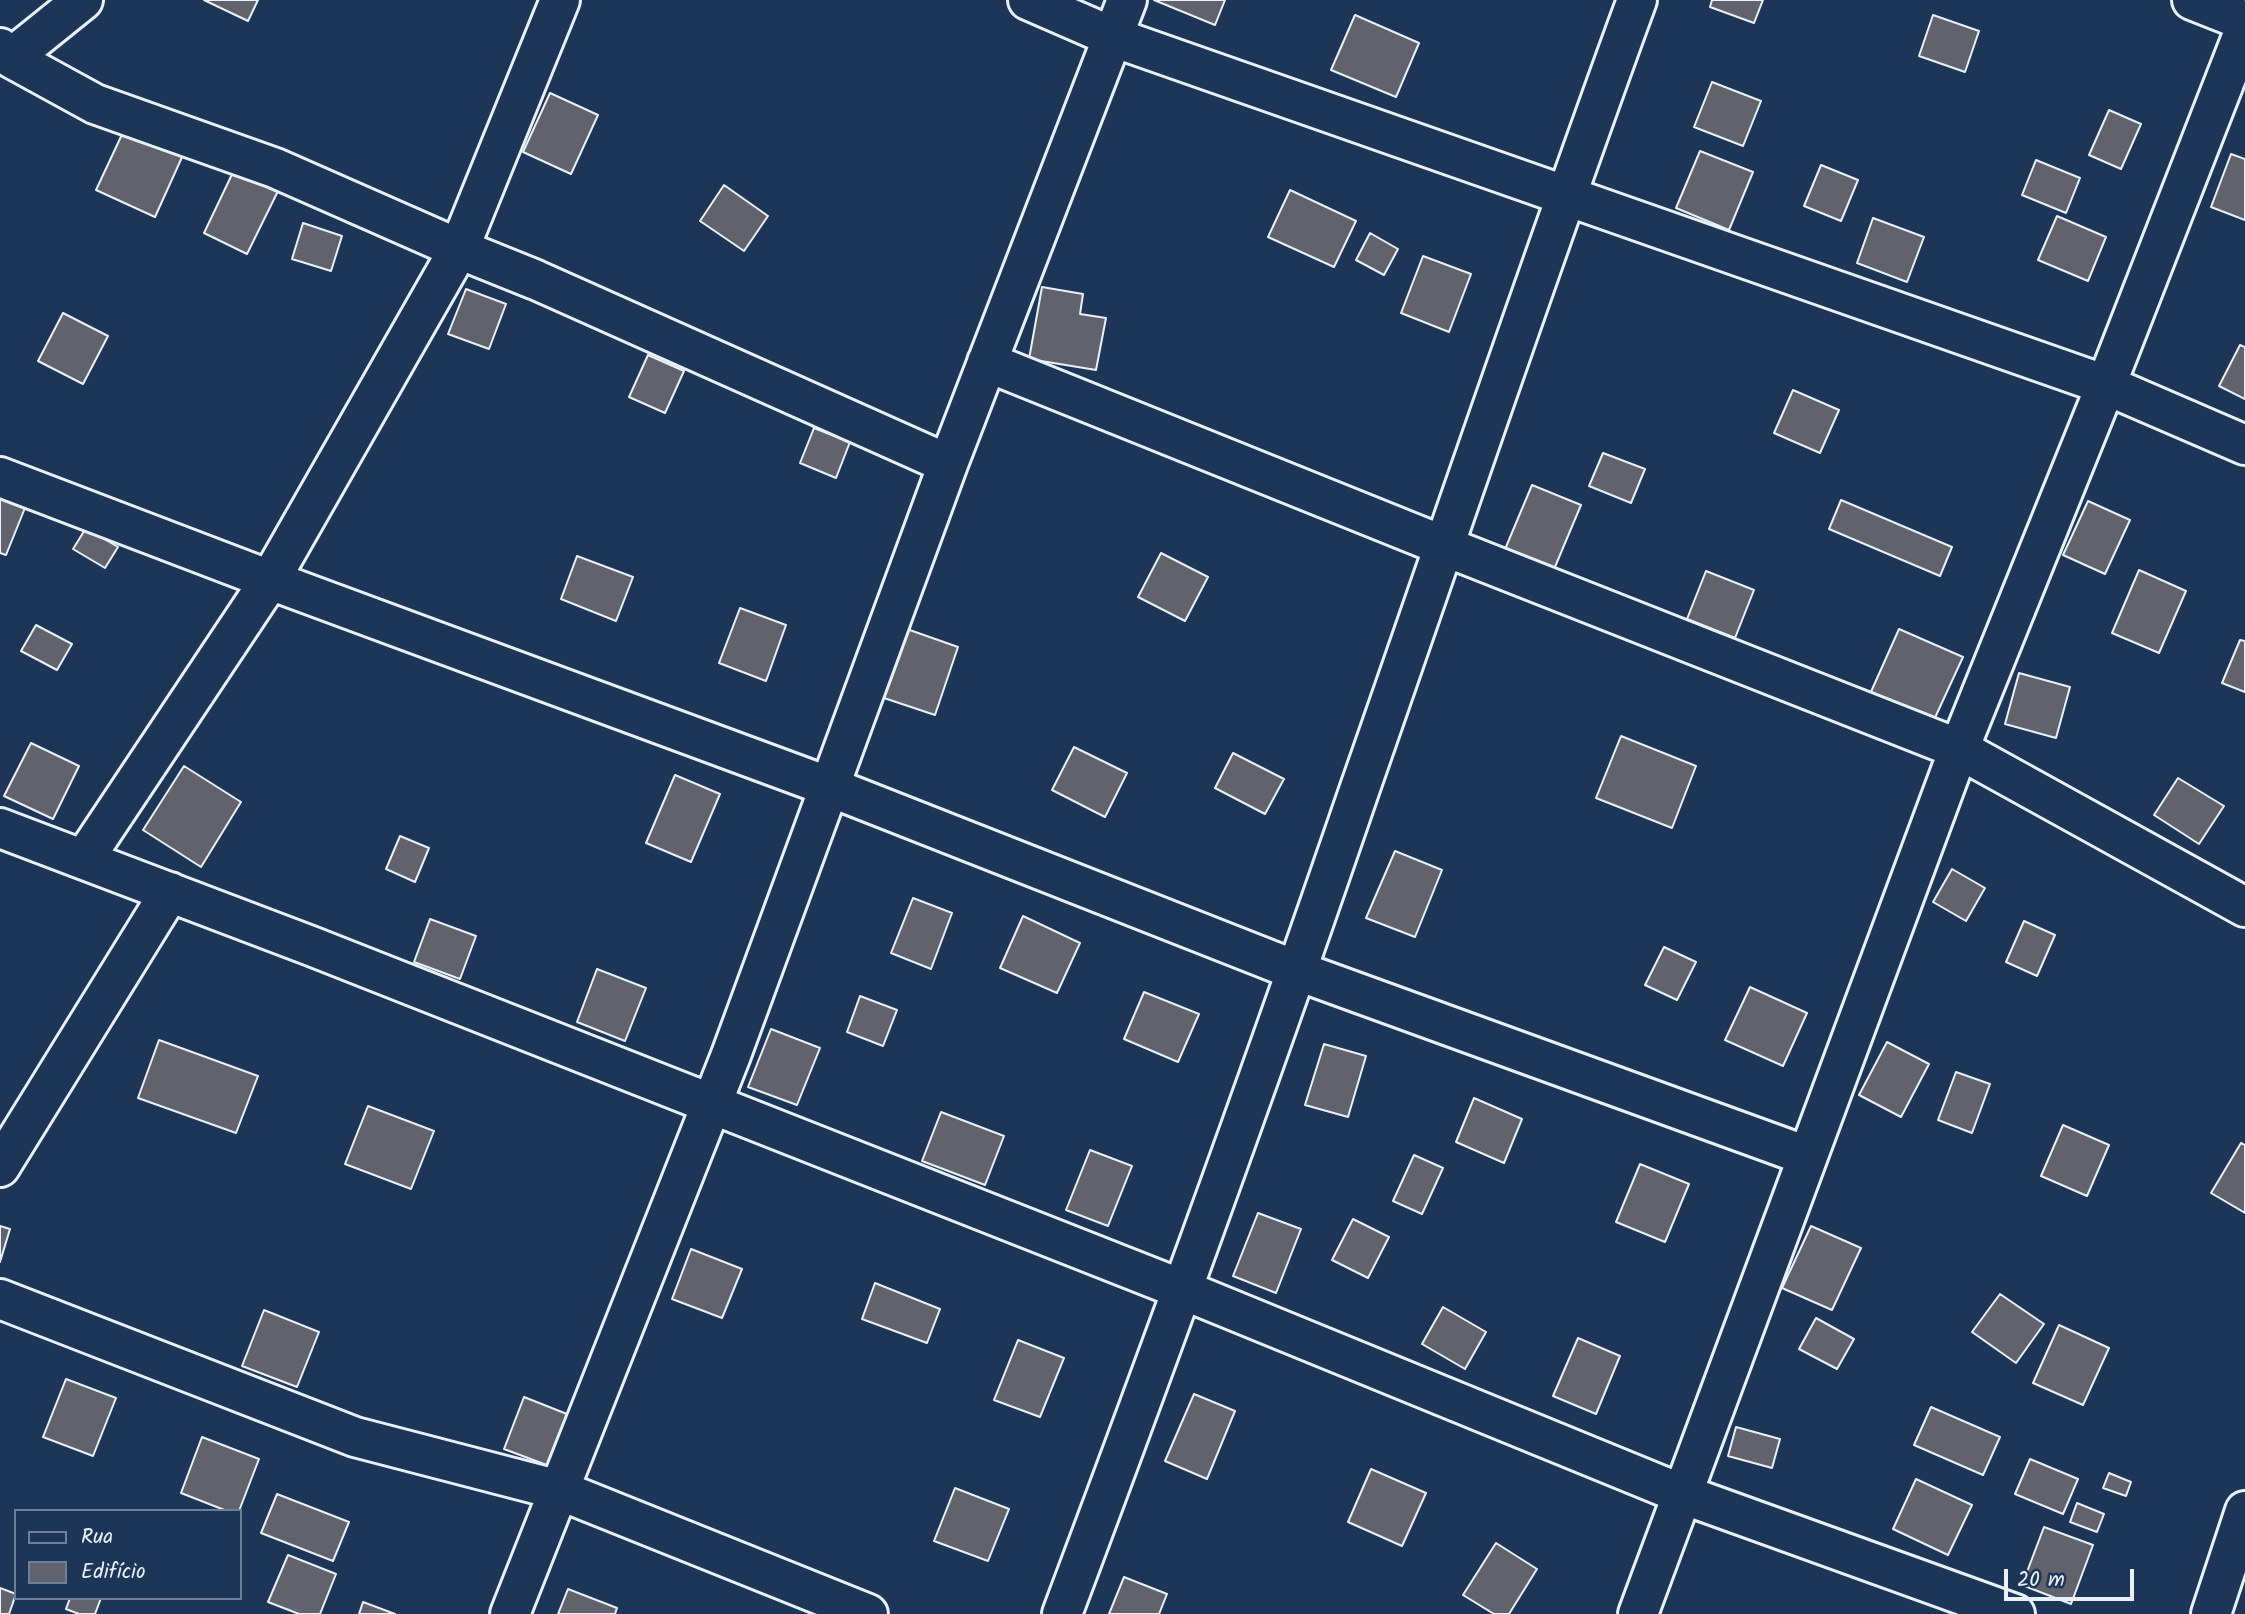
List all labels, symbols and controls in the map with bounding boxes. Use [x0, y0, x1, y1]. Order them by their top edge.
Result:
legend [14, 1509, 242, 1600]
text: Rua [81, 1521, 113, 1554]
scale bar [2007, 1554, 2136, 1598]
text: Edifício [81, 1556, 146, 1589]
text: 20 m [2017, 1564, 2065, 1597]

